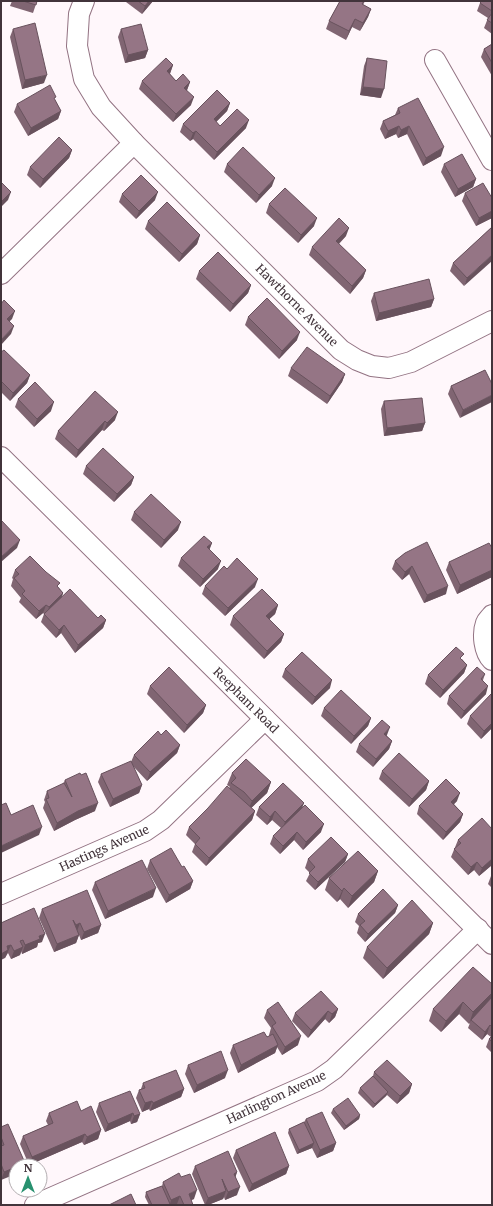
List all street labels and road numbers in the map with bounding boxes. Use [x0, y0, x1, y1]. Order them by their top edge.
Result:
street label: Hawthorne Avenue [253, 261, 341, 349]
street label: Reepham Road [210, 664, 282, 736]
street label: Hastings Avenue [57, 822, 151, 874]
street label: Harlington Avenue [224, 1067, 328, 1127]

